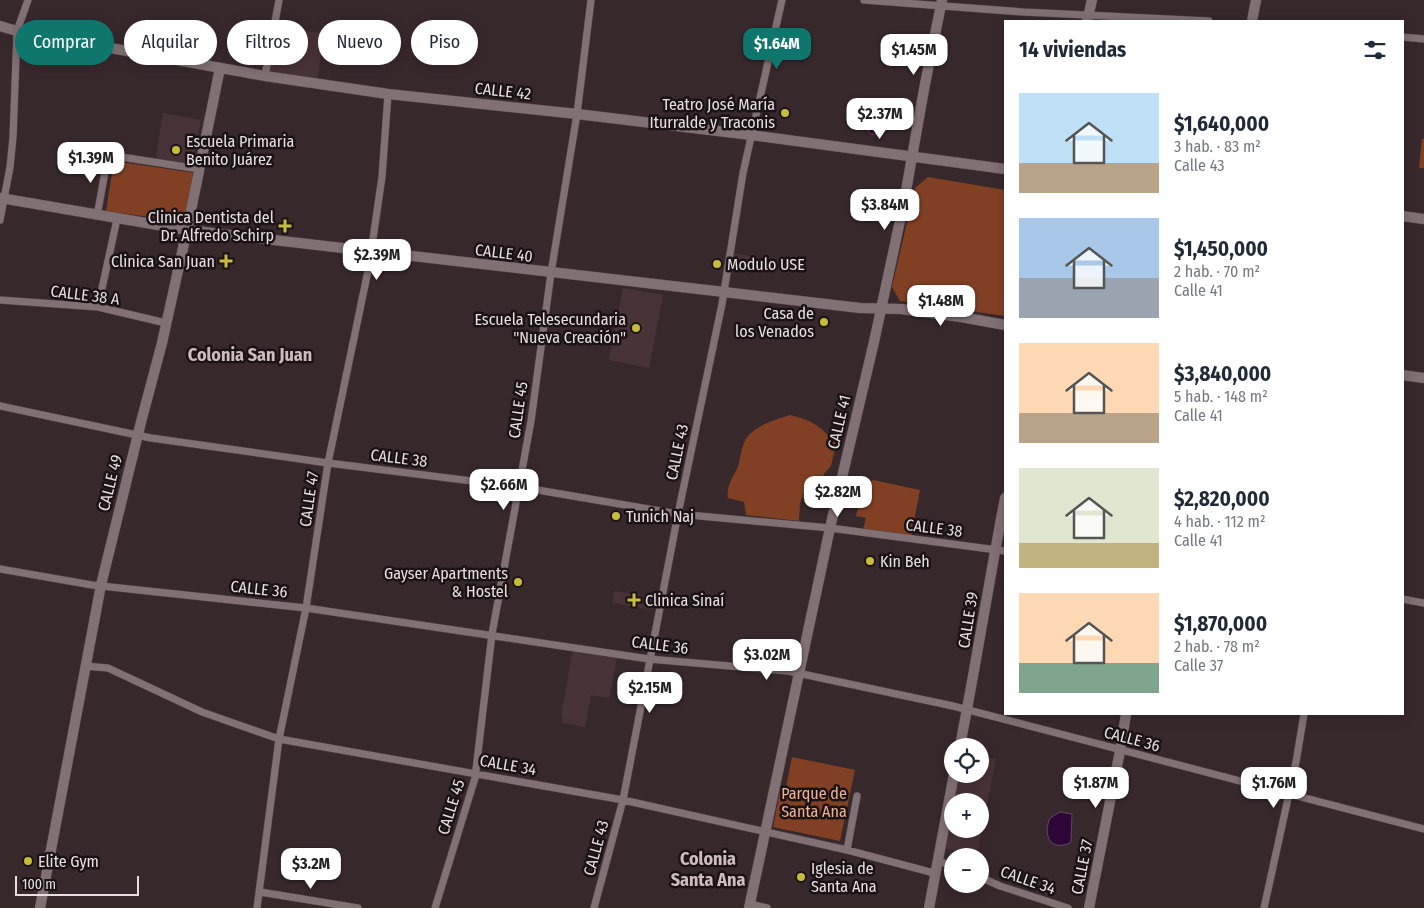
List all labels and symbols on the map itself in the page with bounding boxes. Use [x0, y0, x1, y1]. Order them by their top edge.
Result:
pin: $1.64M [736, 28, 818, 70]
pin: $1.45M [873, 34, 955, 76]
street label: CALLE 42 [474, 79, 532, 103]
place label: Teatro José María Iturralde y Traconis [649, 95, 775, 132]
pin: $2.37M [839, 98, 921, 140]
marker: Teatro José María Iturralde y Traconis [779, 107, 791, 119]
place label: Escuela Primaria Benito Juárez [186, 132, 294, 169]
pin: $1.39M [50, 142, 132, 184]
marker: Escuela Primaria Benito Juárez [170, 144, 182, 156]
pin: $3.84M [844, 188, 926, 231]
place label: Clinica Dentista del Dr. Alfredo Schirp [148, 208, 274, 245]
marker: Clinica Dentista del Dr. Alfredo Schirp [278, 219, 292, 233]
pin: $2.39M [336, 238, 418, 281]
street label: CALLE 40 [474, 240, 534, 266]
place label: Clinica San Juan [111, 252, 215, 271]
marker: Clinica San Juan [219, 254, 233, 268]
place label: Modulo USE [727, 255, 805, 274]
marker: Modulo USE [711, 258, 723, 270]
street label: CALLE 38 A [49, 281, 121, 309]
pin: $1.48M [900, 284, 982, 327]
place label: Casa de los Venados [735, 304, 814, 341]
place label: Escuela Telesecundaria "Nueva Creación" [474, 310, 626, 347]
marker: Casa de los Venados [818, 316, 830, 328]
marker: Escuela Telesecundaria "Nueva Creación" [630, 322, 642, 334]
district label: Colonia San Juan [188, 344, 312, 366]
street label: CALLE 45 [505, 380, 531, 440]
street label: CALLE 41 [824, 393, 854, 451]
street label: CALLE 43 [662, 422, 692, 482]
street label: CALLE 38 [369, 445, 429, 471]
street label: CALLE 49 [94, 453, 126, 513]
pin: $2.66M [463, 468, 545, 511]
street label: CALLE 47 [296, 469, 322, 528]
pin: $2.82M [797, 476, 879, 518]
place label: Tunich Naj [626, 507, 694, 526]
marker: Tunich Naj [610, 510, 622, 522]
street label: CALLE 38 [904, 515, 964, 541]
place label: Kin Beh [880, 552, 930, 571]
marker: Kin Beh [864, 555, 876, 567]
place label: Gayser Apartments & Hostel [384, 564, 508, 601]
marker: Gayser Apartments & Hostel [512, 576, 524, 588]
street label: CALLE 36 [230, 577, 288, 601]
street label: CALLE 39 [954, 590, 982, 650]
place label: Clinica Sinaí [645, 591, 724, 610]
marker: Clinica Sinaí [627, 593, 641, 607]
street label: CALLE 36 [630, 632, 690, 658]
pin: $3.02M [726, 638, 808, 681]
pin: $2.15M [609, 672, 691, 714]
street label: CALLE 36 [1102, 722, 1162, 756]
street label: CALLE 34 [478, 751, 538, 779]
pin: $1.87M [1055, 766, 1137, 809]
pin: $1.76M [1233, 766, 1315, 809]
street label: CALLE 45 [434, 777, 468, 837]
park label: Parque de Santa Ana [781, 784, 847, 821]
street label: CALLE 43 [579, 818, 613, 878]
street label: CALLE 37 [1067, 837, 1097, 896]
pin: $3.2M [276, 848, 346, 890]
district label: Colonia Santa Ana [671, 848, 745, 891]
place label: Elite Gym [38, 852, 99, 871]
marker: Elite Gym [22, 855, 34, 867]
place label: Iglesia de Santa Ana [811, 859, 877, 896]
street label: CALLE 34 [998, 862, 1058, 898]
marker: Iglesia de Santa Ana [795, 871, 807, 883]
scale bar [15, 873, 139, 896]

